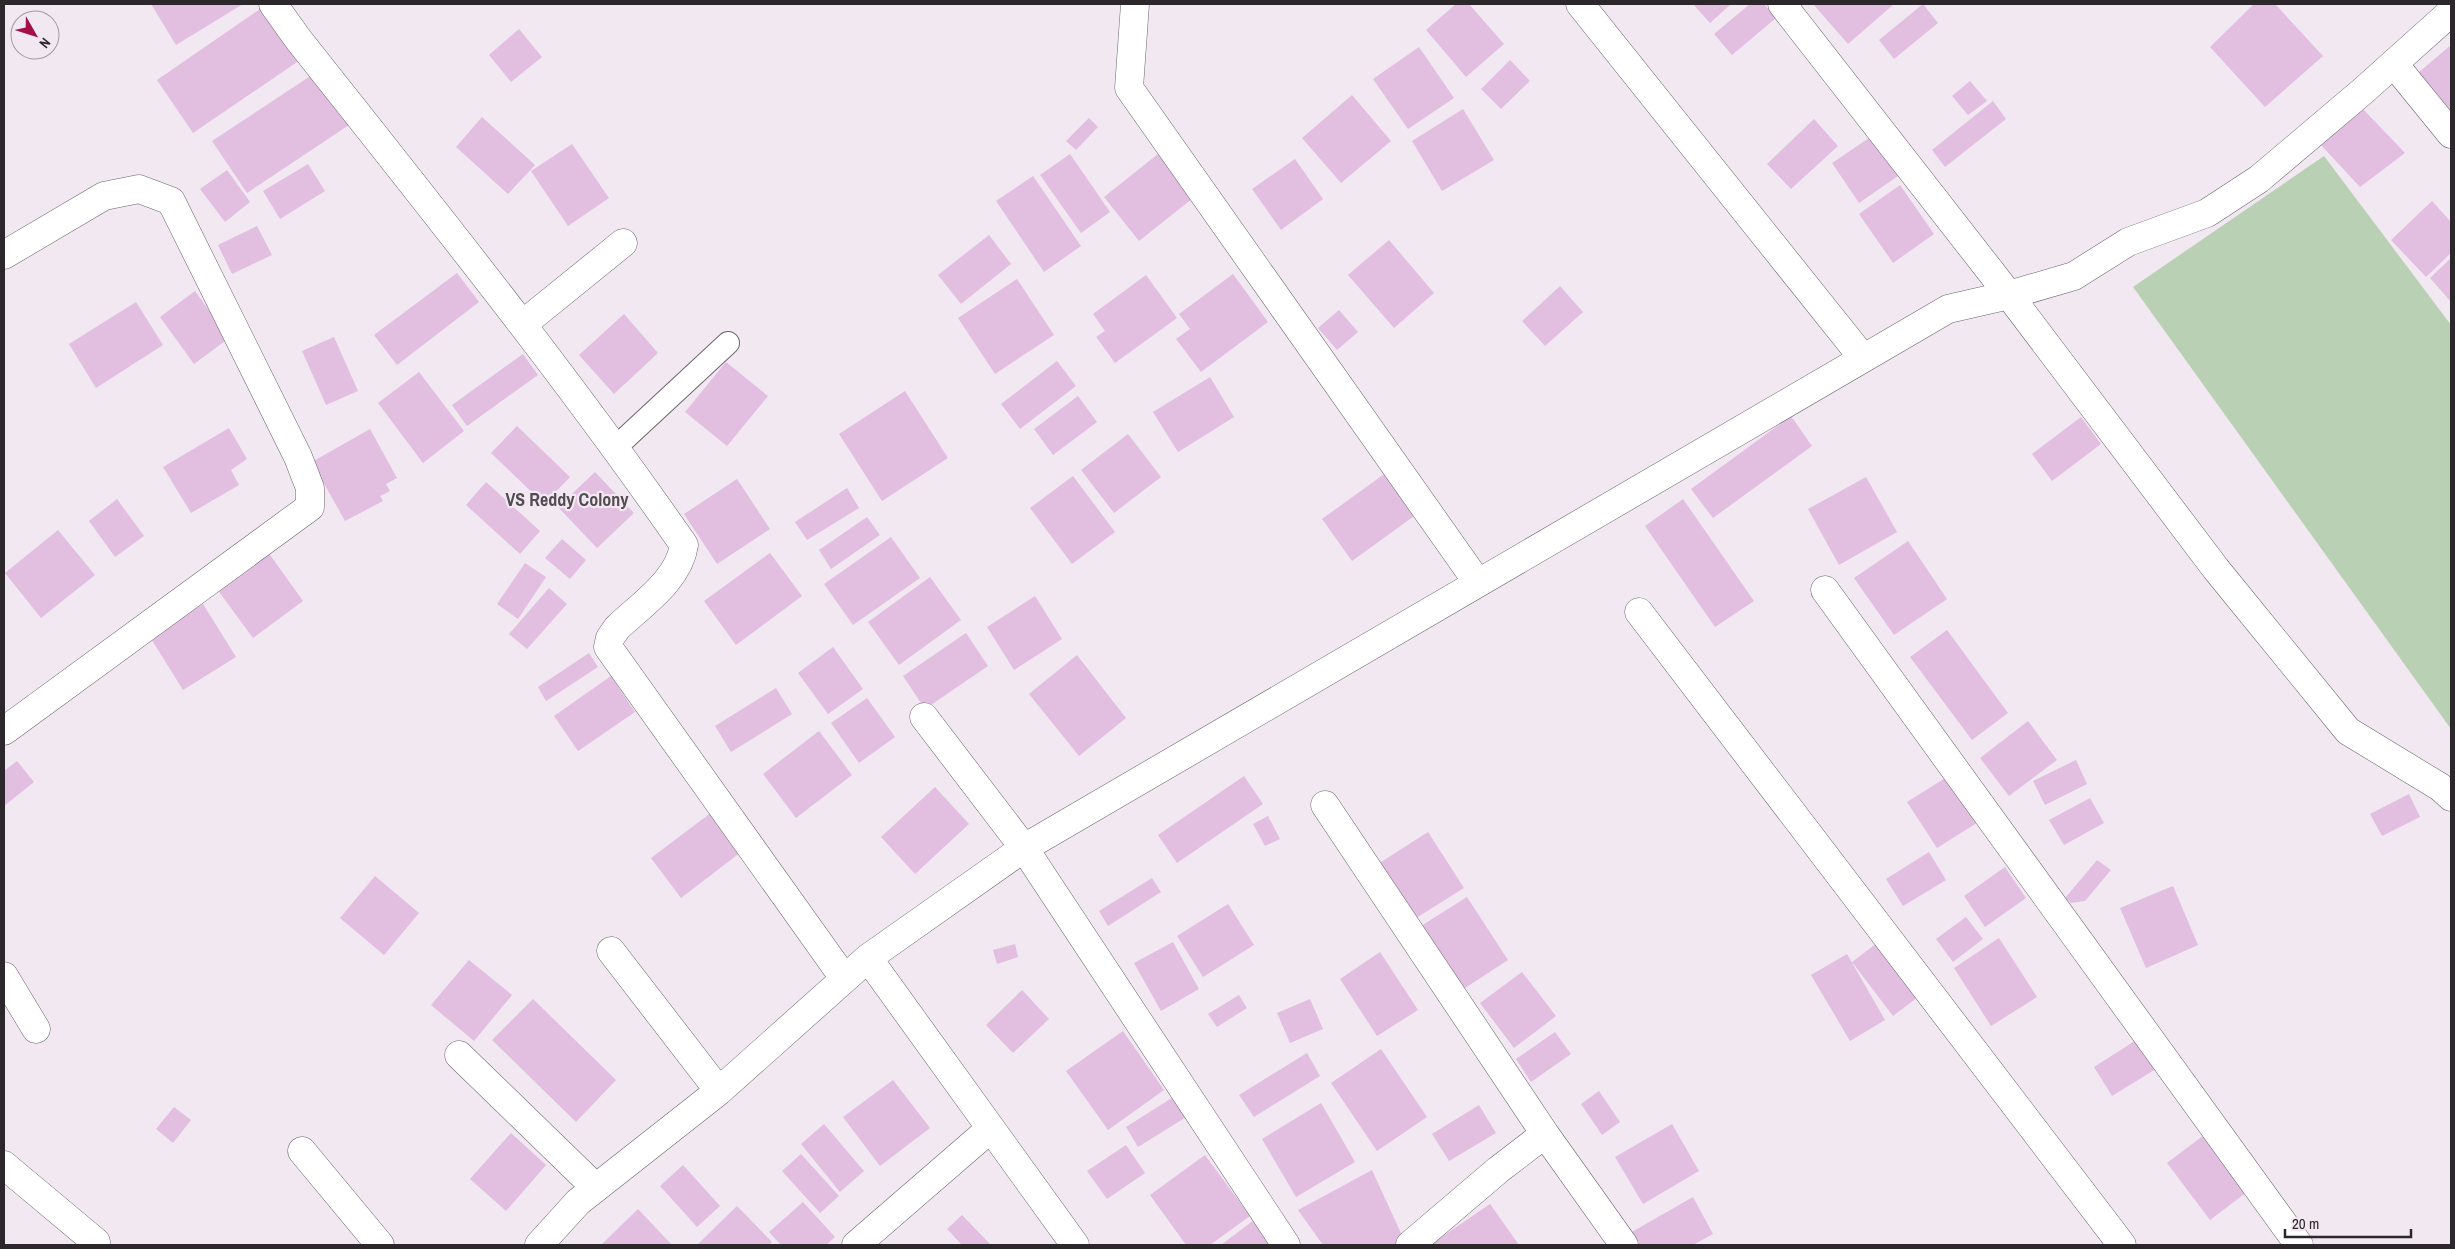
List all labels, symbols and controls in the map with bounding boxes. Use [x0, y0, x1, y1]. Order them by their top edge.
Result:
north arrow [10, 10, 60, 60]
text: N [35, 34, 55, 52]
district label: VS Reddy Colony [505, 487, 629, 512]
scale bar [2285, 1206, 2411, 1238]
text: 20 m [2292, 1213, 2319, 1234]

